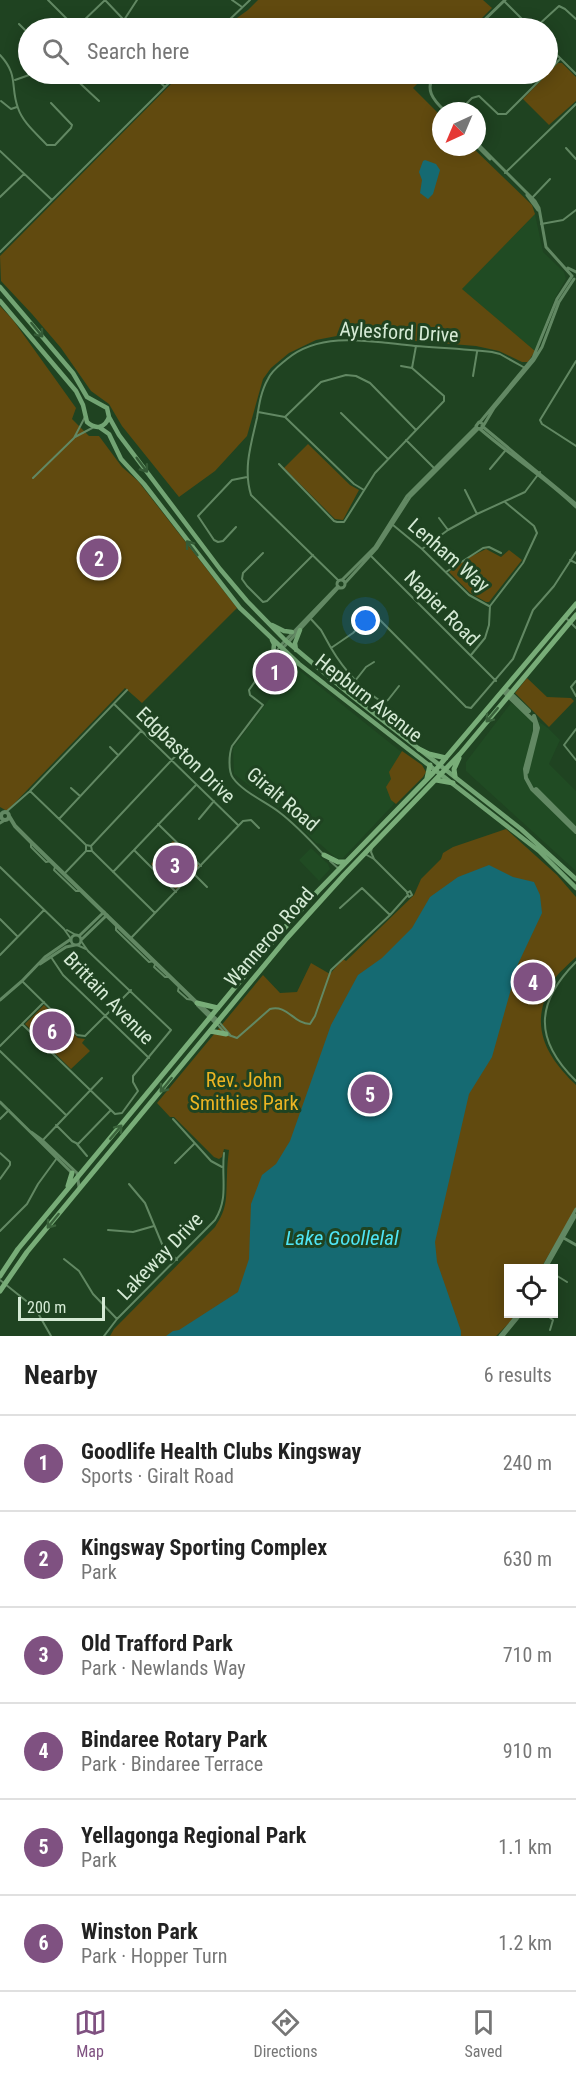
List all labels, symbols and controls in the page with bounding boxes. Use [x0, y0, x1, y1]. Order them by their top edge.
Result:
search box [18, 18, 558, 84]
icon: search [39, 35, 72, 68]
text: Search here [87, 39, 189, 64]
north arrow [432, 102, 486, 156]
street label: Aylesford Drive [339, 317, 459, 347]
one-way arrow [30, 322, 44, 337]
one-way arrow [135, 457, 148, 473]
street label: Lenham Way [403, 513, 495, 597]
pin: 2 [80, 536, 118, 580]
one-way arrow [186, 540, 199, 556]
street label: Napier Road [399, 565, 485, 651]
your location [351, 606, 380, 635]
street label: Hepburn Avenue [311, 649, 427, 747]
pin: 1 [256, 650, 294, 694]
street label: Edgbaston Drive [132, 702, 240, 808]
one-way arrow [486, 707, 499, 723]
street label: Giralt Road [242, 762, 324, 836]
pin: 3 [156, 842, 195, 888]
street label: Wanneroo Road [219, 882, 319, 992]
street label: Brittain Avenue [59, 947, 159, 1049]
pin: 4 [514, 960, 552, 1004]
pin: 6 [32, 1008, 72, 1054]
park label: Rev. John Smithies Park [190, 1068, 298, 1115]
pin: 5 [350, 1072, 389, 1116]
one-way arrow [159, 1077, 172, 1093]
one-way arrow [109, 1124, 122, 1140]
street label: Lakeway Drive [112, 1207, 208, 1305]
one-way arrow [47, 1212, 60, 1228]
water label: Lake Goollelal [285, 1226, 399, 1250]
map controls [504, 1264, 558, 1318]
button: locate [504, 1264, 558, 1318]
scale bar [18, 1294, 105, 1322]
text: 200 m [27, 1298, 66, 1317]
text: Nearby [24, 1360, 98, 1390]
text: 6 results [484, 1363, 552, 1387]
text: Goodlife Health Clubs Kingsway [81, 1439, 361, 1464]
text: 1 [38, 1451, 49, 1475]
text: 240 m [503, 1451, 552, 1475]
text: Sports · Giralt Road [81, 1464, 234, 1488]
text: Kingsway Sporting Complex [81, 1535, 327, 1560]
text: 2 [38, 1547, 49, 1571]
text: 630 m [503, 1547, 552, 1571]
text: Park [81, 1560, 117, 1584]
text: Old Trafford Park [81, 1631, 233, 1656]
text: 3 [38, 1643, 49, 1667]
text: 710 m [503, 1643, 552, 1667]
text: Park · Newlands Way [81, 1656, 246, 1680]
text: Bindaree Rotary Park [81, 1727, 267, 1752]
text: 4 [38, 1739, 49, 1763]
text: 910 m [503, 1739, 552, 1763]
text: Park · Bindaree Terrace [81, 1752, 263, 1776]
text: Yellagonga Regional Park [81, 1823, 306, 1848]
text: 5 [38, 1835, 49, 1859]
text: 1.1 km [498, 1835, 552, 1859]
text: Park [81, 1848, 117, 1872]
text: Winston Park [81, 1919, 198, 1944]
text: 6 [38, 1931, 49, 1955]
text: 1.2 km [498, 1931, 552, 1955]
text: Park · Hopper Turn [81, 1944, 227, 1968]
tab: Map [74, 2006, 107, 2061]
tab: Directions [254, 2006, 317, 2061]
tab: Saved [464, 2006, 502, 2061]

